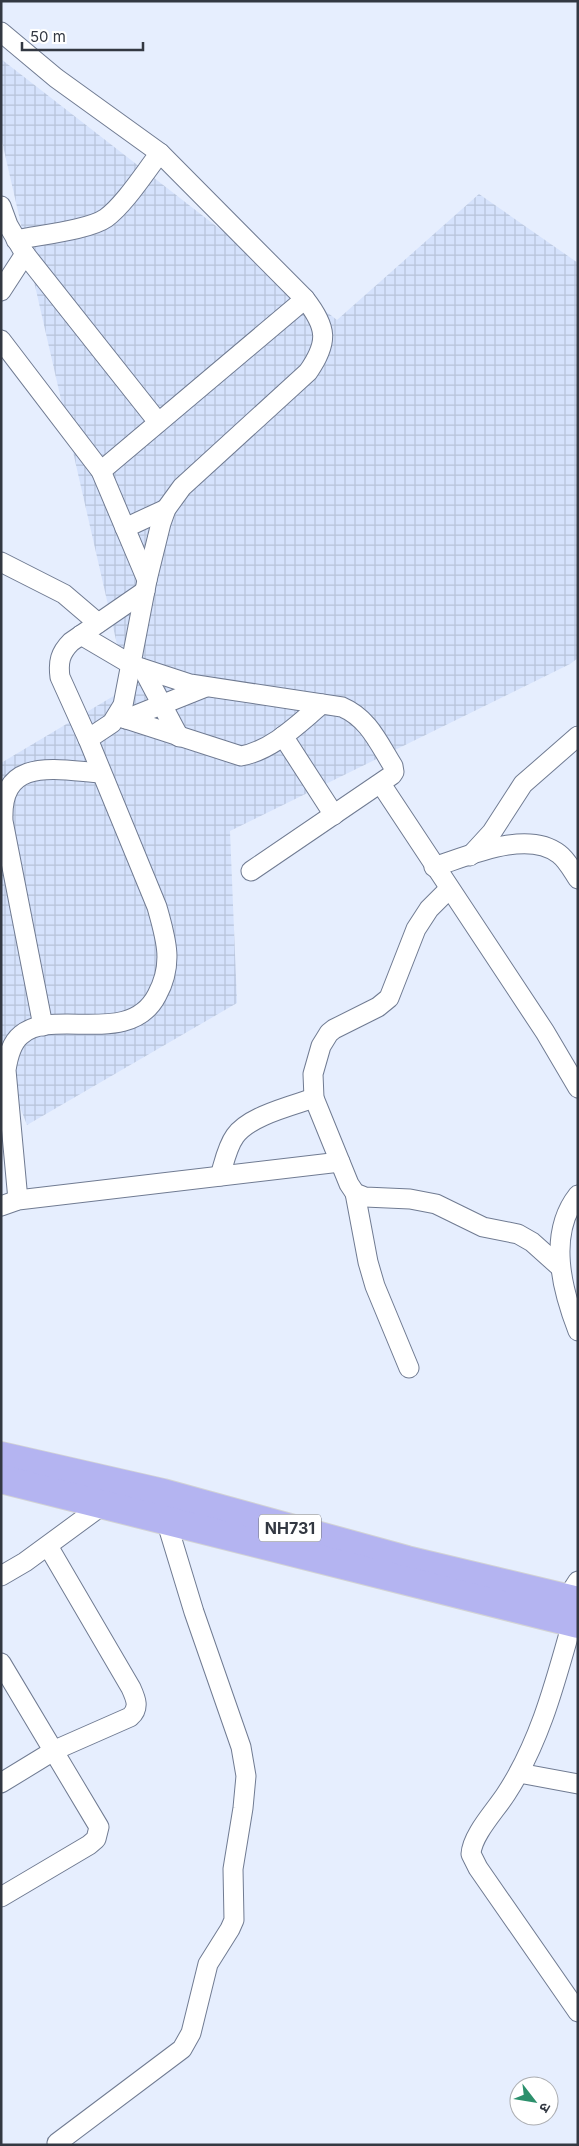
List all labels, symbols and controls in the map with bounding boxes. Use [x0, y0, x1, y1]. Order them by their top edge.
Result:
scale bar [22, 20, 144, 52]
text: 50 m [30, 27, 66, 46]
road number: NH731 [259, 1515, 321, 1542]
north arrow [509, 2076, 559, 2126]
text: उ [536, 2100, 555, 2117]

